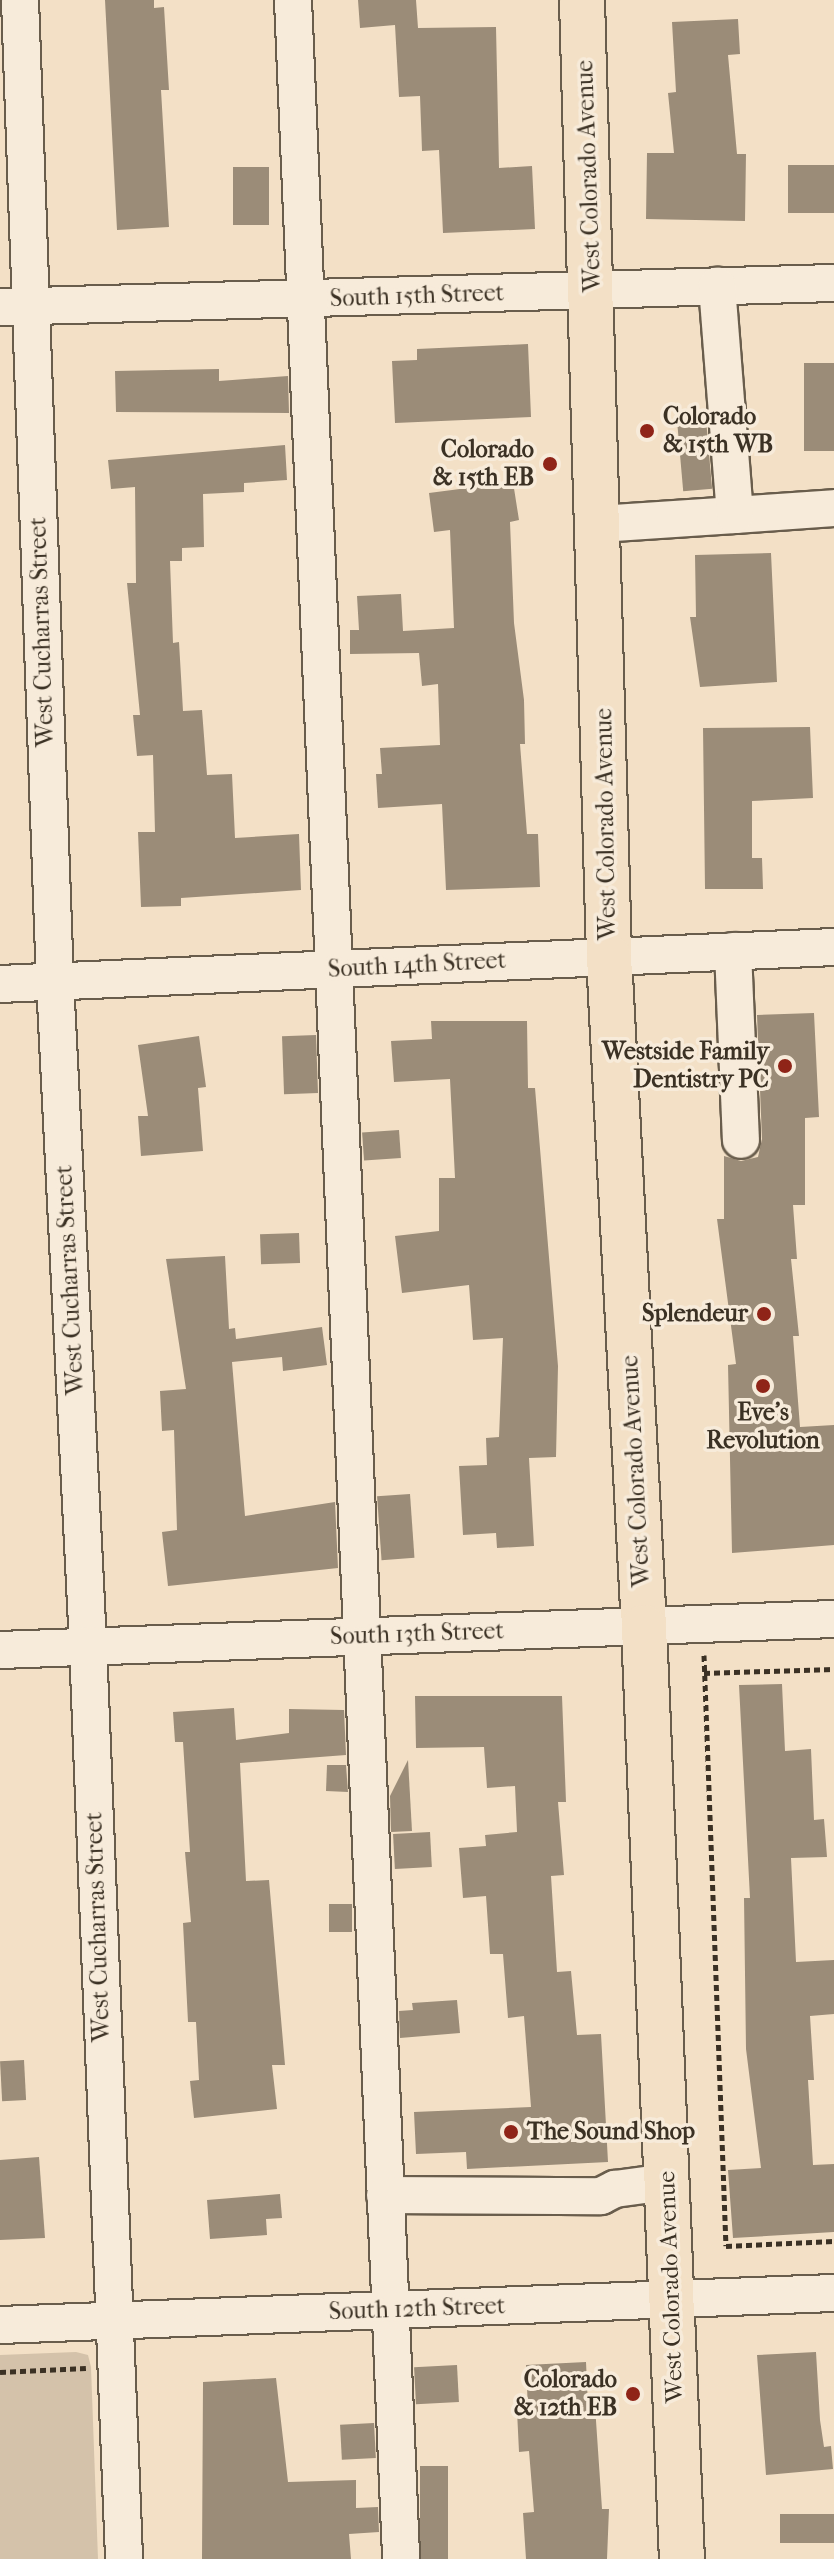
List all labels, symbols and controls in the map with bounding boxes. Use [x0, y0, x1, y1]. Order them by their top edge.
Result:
street label: West Colorado Avenue [571, 59, 607, 293]
street label: South 15th Street [329, 279, 505, 313]
place label: Colorado & 15th WB [663, 403, 773, 459]
marker: Colorado & 15th WB [638, 422, 656, 440]
place label: Colorado & 15th EB [433, 436, 534, 492]
marker: Colorado & 15th EB [541, 455, 559, 473]
street label: West Cucharras Street [24, 517, 60, 747]
street label: West Colorado Avenue [590, 708, 622, 940]
street label: South 14th Street [327, 946, 507, 984]
place label: Westside Family Dentistry PC [602, 1038, 769, 1094]
marker: Westside Family Dentistry PC [776, 1057, 794, 1075]
street label: West Cucharras Street [50, 1164, 90, 1396]
place label: Splendeur [642, 1300, 748, 1328]
marker: Splendeur [755, 1305, 773, 1323]
street label: West Colorado Avenue [616, 1354, 656, 1588]
marker: Eve's Revolution [754, 1377, 772, 1395]
place label: Eve's Revolution [706, 1399, 820, 1455]
street label: South 13th Street [330, 1617, 504, 1651]
street label: West Cucharras Street [80, 1812, 116, 2042]
place label: The Sound Shop [527, 2118, 695, 2146]
marker: The Sound Shop [502, 2123, 520, 2141]
street label: West Colorado Avenue [653, 2170, 689, 2404]
street label: South 12th Street [328, 2292, 506, 2326]
place label: Colorado & 12th EB [514, 2366, 617, 2422]
marker: Colorado & 12th EB [624, 2385, 642, 2403]

